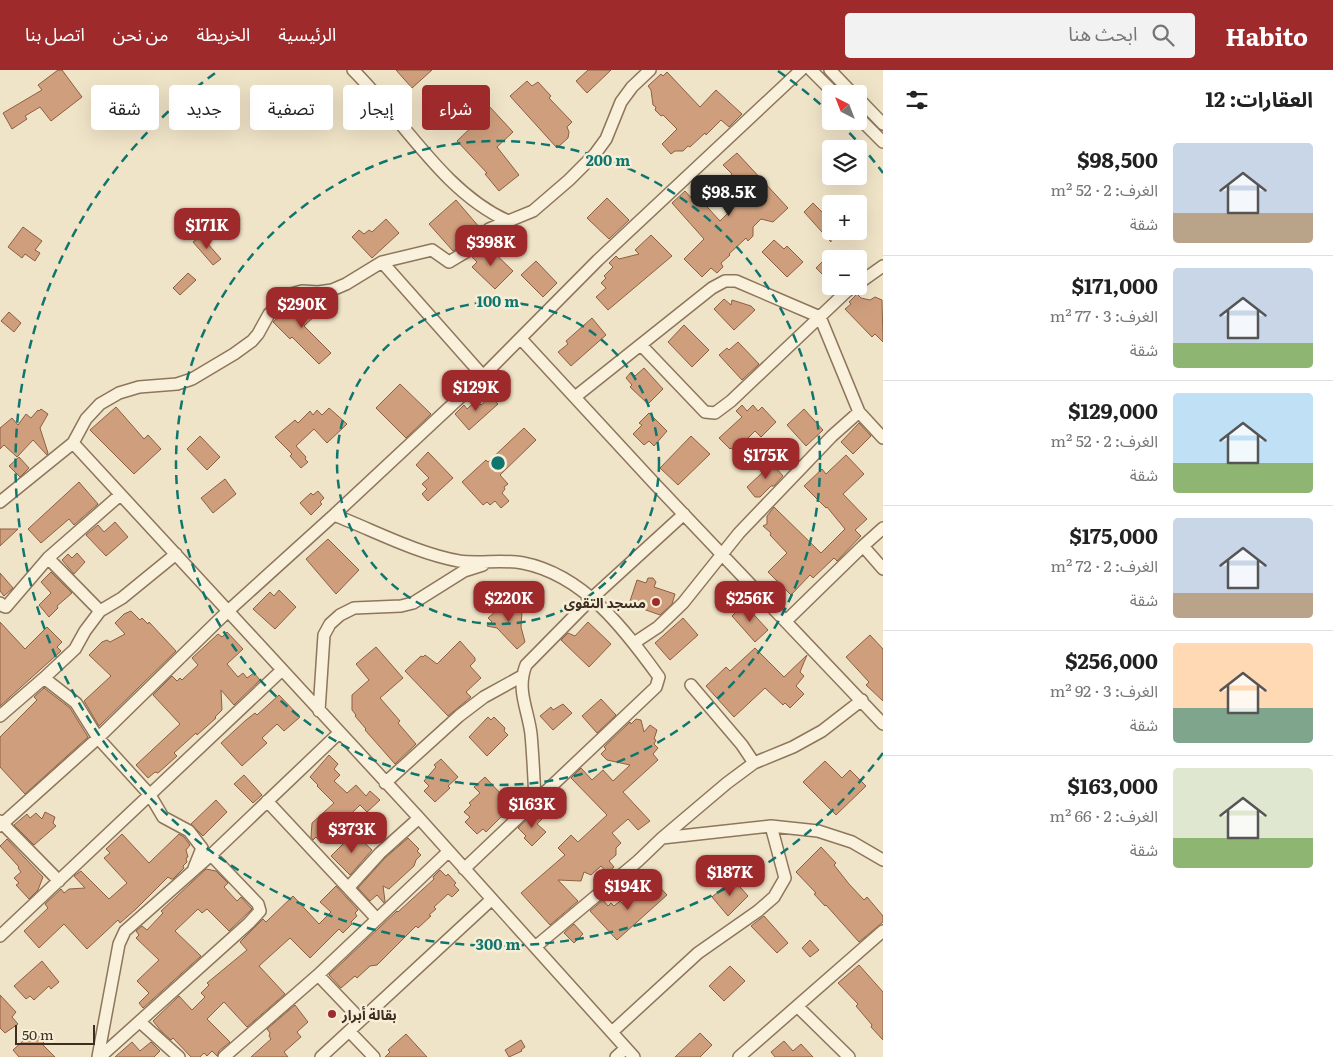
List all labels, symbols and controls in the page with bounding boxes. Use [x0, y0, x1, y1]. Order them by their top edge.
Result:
search box [845, 13, 1195, 58]
text: Habito [1225, 18, 1308, 53]
text: ابحث هنا [1068, 19, 1137, 47]
text: اتصل بنا [25, 20, 85, 47]
text: من نحن [113, 20, 168, 47]
text: الخريطة [196, 20, 250, 47]
text: الرئيسية [278, 20, 336, 47]
icon: search [1149, 21, 1177, 49]
text: العقارات: 12 [1205, 82, 1313, 113]
chip: شقة [91, 85, 159, 130]
chip: جديد [169, 85, 240, 130]
chip: تصفية [250, 85, 333, 130]
chip: إيجار [343, 85, 412, 130]
chip: شراء [422, 85, 490, 130]
north arrow [822, 85, 868, 130]
map controls [822, 85, 867, 295]
icon: filters [903, 86, 931, 114]
button: layers [822, 140, 867, 185]
text: $98,500 [1077, 143, 1158, 174]
text: 200 m [586, 148, 630, 171]
icon: home [1213, 163, 1273, 223]
pin: $98.5K [688, 174, 770, 217]
text: الغرف: 2 · 52 m² [1051, 177, 1158, 201]
text: $98.5K [702, 179, 756, 203]
button: + [822, 195, 867, 240]
pin: $171K [172, 208, 242, 250]
text: شقة [1130, 211, 1158, 235]
text: $171K [185, 212, 229, 236]
pin: $398K [456, 224, 526, 267]
text: $398K [466, 229, 516, 253]
button: − [822, 250, 867, 295]
text: $171,000 [1071, 269, 1158, 300]
pin: $290K [267, 286, 337, 329]
icon: home [1213, 288, 1273, 348]
text: 100 m [477, 289, 519, 312]
text: $290K [277, 291, 327, 315]
text: الغرف: 3 · 77 m² [1050, 303, 1158, 327]
text: شقة [1130, 337, 1158, 361]
pin: $129K [441, 370, 511, 412]
text: $129K [453, 374, 499, 398]
text: $129,000 [1068, 394, 1158, 425]
icon: home [1213, 413, 1273, 473]
text: الغرف: 2 · 52 m² [1051, 428, 1158, 452]
pin: $175K [731, 438, 801, 480]
text: $175K [743, 442, 789, 466]
centre of rings [489, 454, 507, 472]
text: شقة [1130, 462, 1158, 486]
text: $175,000 [1069, 519, 1158, 550]
icon: home [1213, 538, 1273, 598]
text: الغرف: 2 · 72 m² [1050, 553, 1158, 577]
pin: $220K [474, 580, 544, 623]
pin: $256K [715, 580, 785, 623]
text: $220K [484, 585, 534, 609]
text: $256K [726, 585, 774, 609]
text: شقة [1130, 587, 1158, 611]
place label: مسجد التقوى [564, 592, 646, 612]
marker: مسجد التقوى [650, 596, 662, 608]
text: $256,000 [1065, 644, 1158, 675]
icon: home [1213, 663, 1273, 723]
text: الغرف: 3 · 92 m² [1050, 678, 1158, 702]
text: شقة [1130, 712, 1158, 736]
text: $163,000 [1067, 769, 1158, 800]
pin: $163K [497, 786, 567, 829]
icon: home [1213, 788, 1273, 848]
text: $163K [509, 791, 555, 815]
text: الغرف: 2 · 66 m² [1049, 803, 1158, 827]
pin: $373K [317, 812, 387, 854]
text: $373K [328, 816, 376, 840]
text: شقة [1130, 837, 1158, 861]
pin: $187K [695, 854, 765, 897]
text: $187K [707, 859, 753, 883]
pin: $194K [593, 868, 663, 911]
text: $194K [604, 873, 652, 897]
text: 300 m [476, 932, 520, 955]
place label: بقالة أبرار [341, 1004, 397, 1024]
marker: بقالة أبرار [326, 1008, 338, 1020]
scale bar [15, 1022, 95, 1045]
text: 50 m [22, 1024, 54, 1044]

